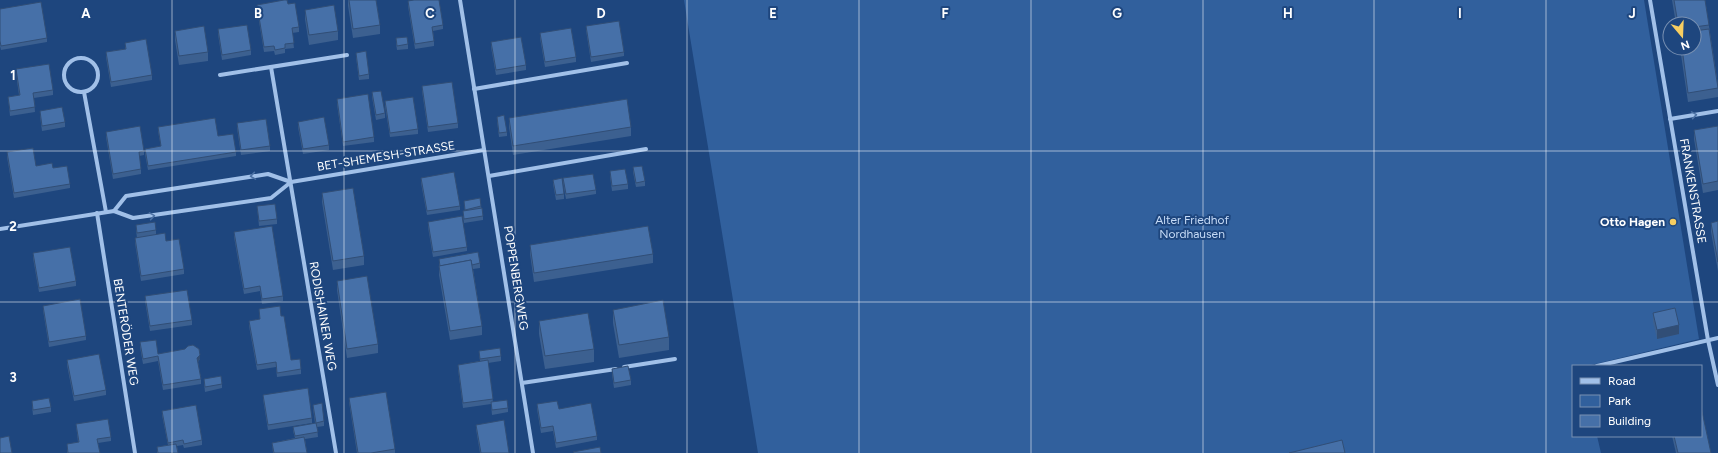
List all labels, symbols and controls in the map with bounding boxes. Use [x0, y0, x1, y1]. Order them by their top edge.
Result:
text: A [81, 6, 91, 21]
text: B [254, 6, 262, 21]
text: C [425, 6, 435, 21]
text: D [596, 6, 606, 21]
text: E [769, 6, 777, 21]
text: F [941, 6, 949, 21]
text: G [1112, 6, 1122, 21]
text: H [1283, 6, 1293, 21]
text: I [1458, 6, 1462, 21]
text: J [1628, 6, 1636, 21]
north arrow [1662, 16, 1702, 56]
text: N [1679, 37, 1691, 53]
text: 1 [10, 68, 16, 83]
one-way arrow [1691, 111, 1697, 120]
street label: FRANKENSTRASSE [1677, 137, 1709, 245]
street label: BET-SHEMESH-STRASSE [316, 138, 456, 174]
one-way arrow [250, 171, 256, 180]
one-way arrow [149, 212, 155, 220]
park label: Alter Friedhof Nordhausen [1155, 213, 1229, 241]
place label: Otto Hagen [1600, 215, 1665, 229]
marker: Otto Hagen [1668, 217, 1678, 227]
text: 2 [9, 219, 17, 234]
street label: POPPENBERGWEG [501, 225, 531, 331]
street label: RODISHAINER WEG [306, 260, 340, 372]
street label: BENTERÖDER WEG [111, 278, 141, 386]
legend [1572, 365, 1702, 437]
text: 3 [9, 370, 17, 385]
text: Road [1608, 374, 1636, 388]
text: Park [1608, 394, 1631, 408]
text: Building [1608, 414, 1651, 428]

